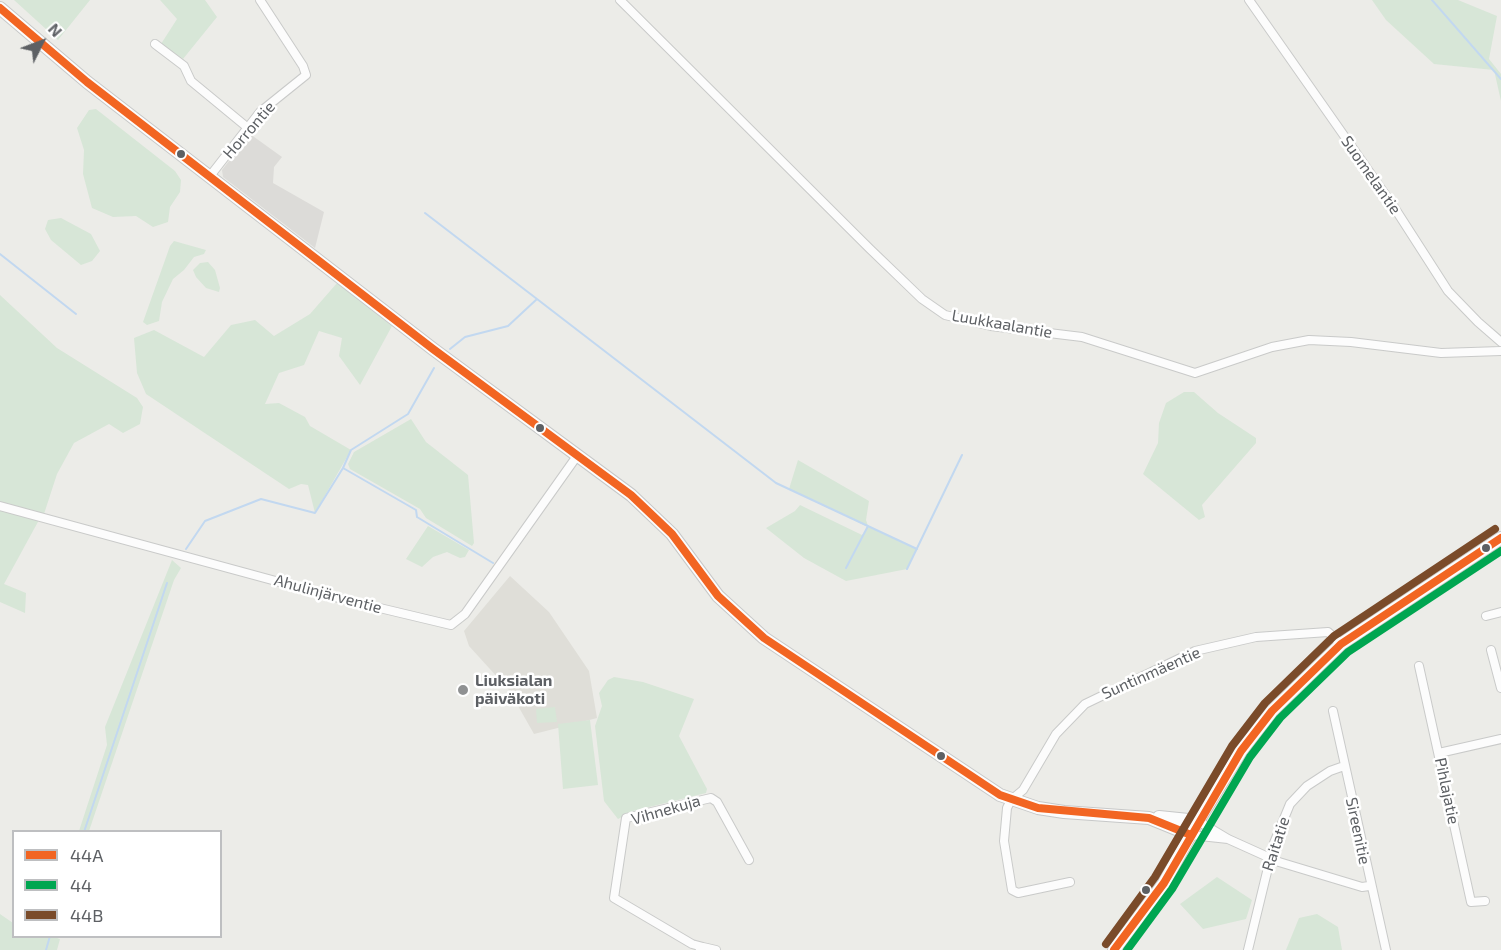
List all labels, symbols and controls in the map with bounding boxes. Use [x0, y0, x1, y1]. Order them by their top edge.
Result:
north arrow [12, 12, 72, 72]
text: N [45, 19, 67, 40]
street label: Horrontie [219, 97, 279, 163]
street label: Suomelantie [1337, 132, 1405, 218]
unlabelled marker [175, 148, 187, 160]
street label: Luukkaalantie [950, 306, 1054, 342]
unlabelled marker [534, 422, 546, 434]
unlabelled marker [1480, 542, 1492, 554]
street label: Ahulinjärventie [272, 570, 384, 618]
street label: Suntinmäentie [1099, 643, 1203, 703]
place label: Liuksialan päiväkoti [475, 671, 552, 709]
marker: Liuksialan päiväkoti [456, 683, 470, 697]
unlabelled marker [935, 750, 947, 762]
street label: Pihlajatie [1431, 756, 1463, 826]
street label: Vihnekuja [629, 791, 703, 829]
street label: Sireenitie [1342, 796, 1374, 866]
street label: Raitatie [1258, 814, 1294, 874]
legend [12, 830, 222, 938]
text: 44A [70, 844, 103, 866]
text: 44 [70, 874, 92, 896]
unlabelled marker [1140, 884, 1152, 896]
text: 44B [70, 904, 103, 926]

